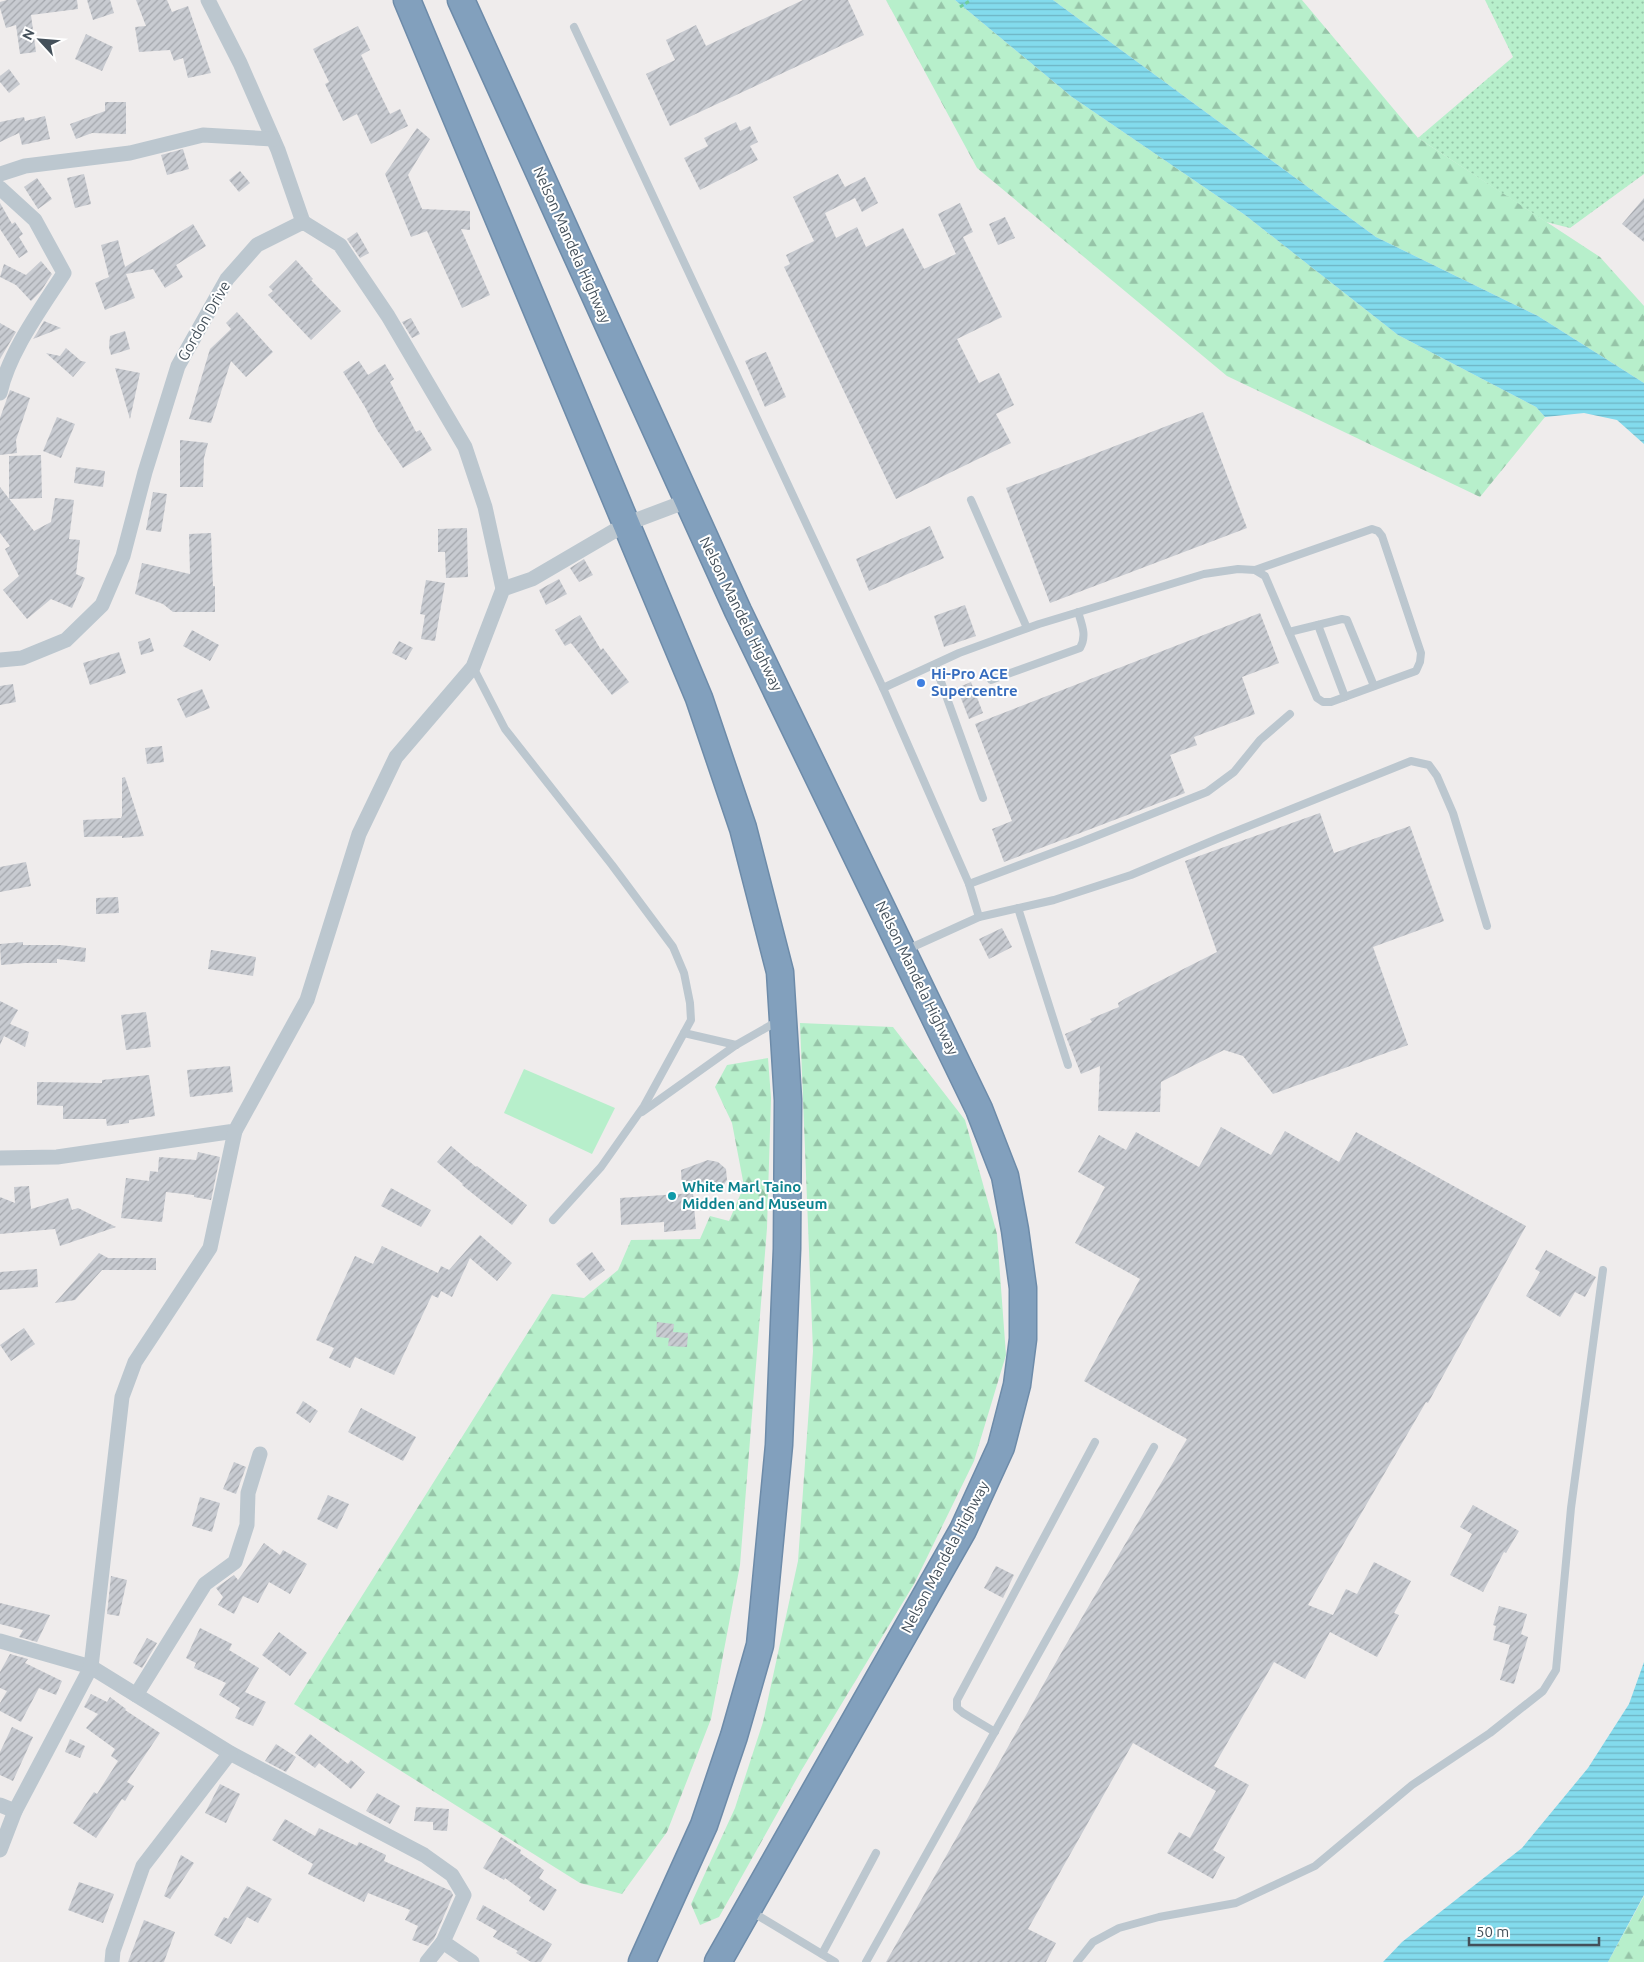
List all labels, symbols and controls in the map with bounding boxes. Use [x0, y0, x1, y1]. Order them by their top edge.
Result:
north arrow [15, 15, 65, 65]
text: N [19, 26, 38, 43]
street label: Nelson Mandela Highway [530, 164, 615, 326]
street label: Gordon Drive [174, 278, 233, 364]
street label: Nelson Mandela Highway [697, 534, 786, 694]
place label: Hi-Pro ACE Supercentre [931, 665, 1018, 699]
marker: Hi-Pro ACE Supercentre [915, 677, 927, 689]
street label: Nelson Mandela Highway [873, 898, 962, 1058]
place label: White Marl Taino Midden and Museum [682, 1178, 827, 1212]
marker: White Marl Taino Midden and Museum [666, 1190, 678, 1202]
street label: Nelson Mandela Highway [897, 1478, 992, 1636]
scale bar [1469, 1914, 1599, 1946]
text: 50 m [1476, 1923, 1509, 1940]

